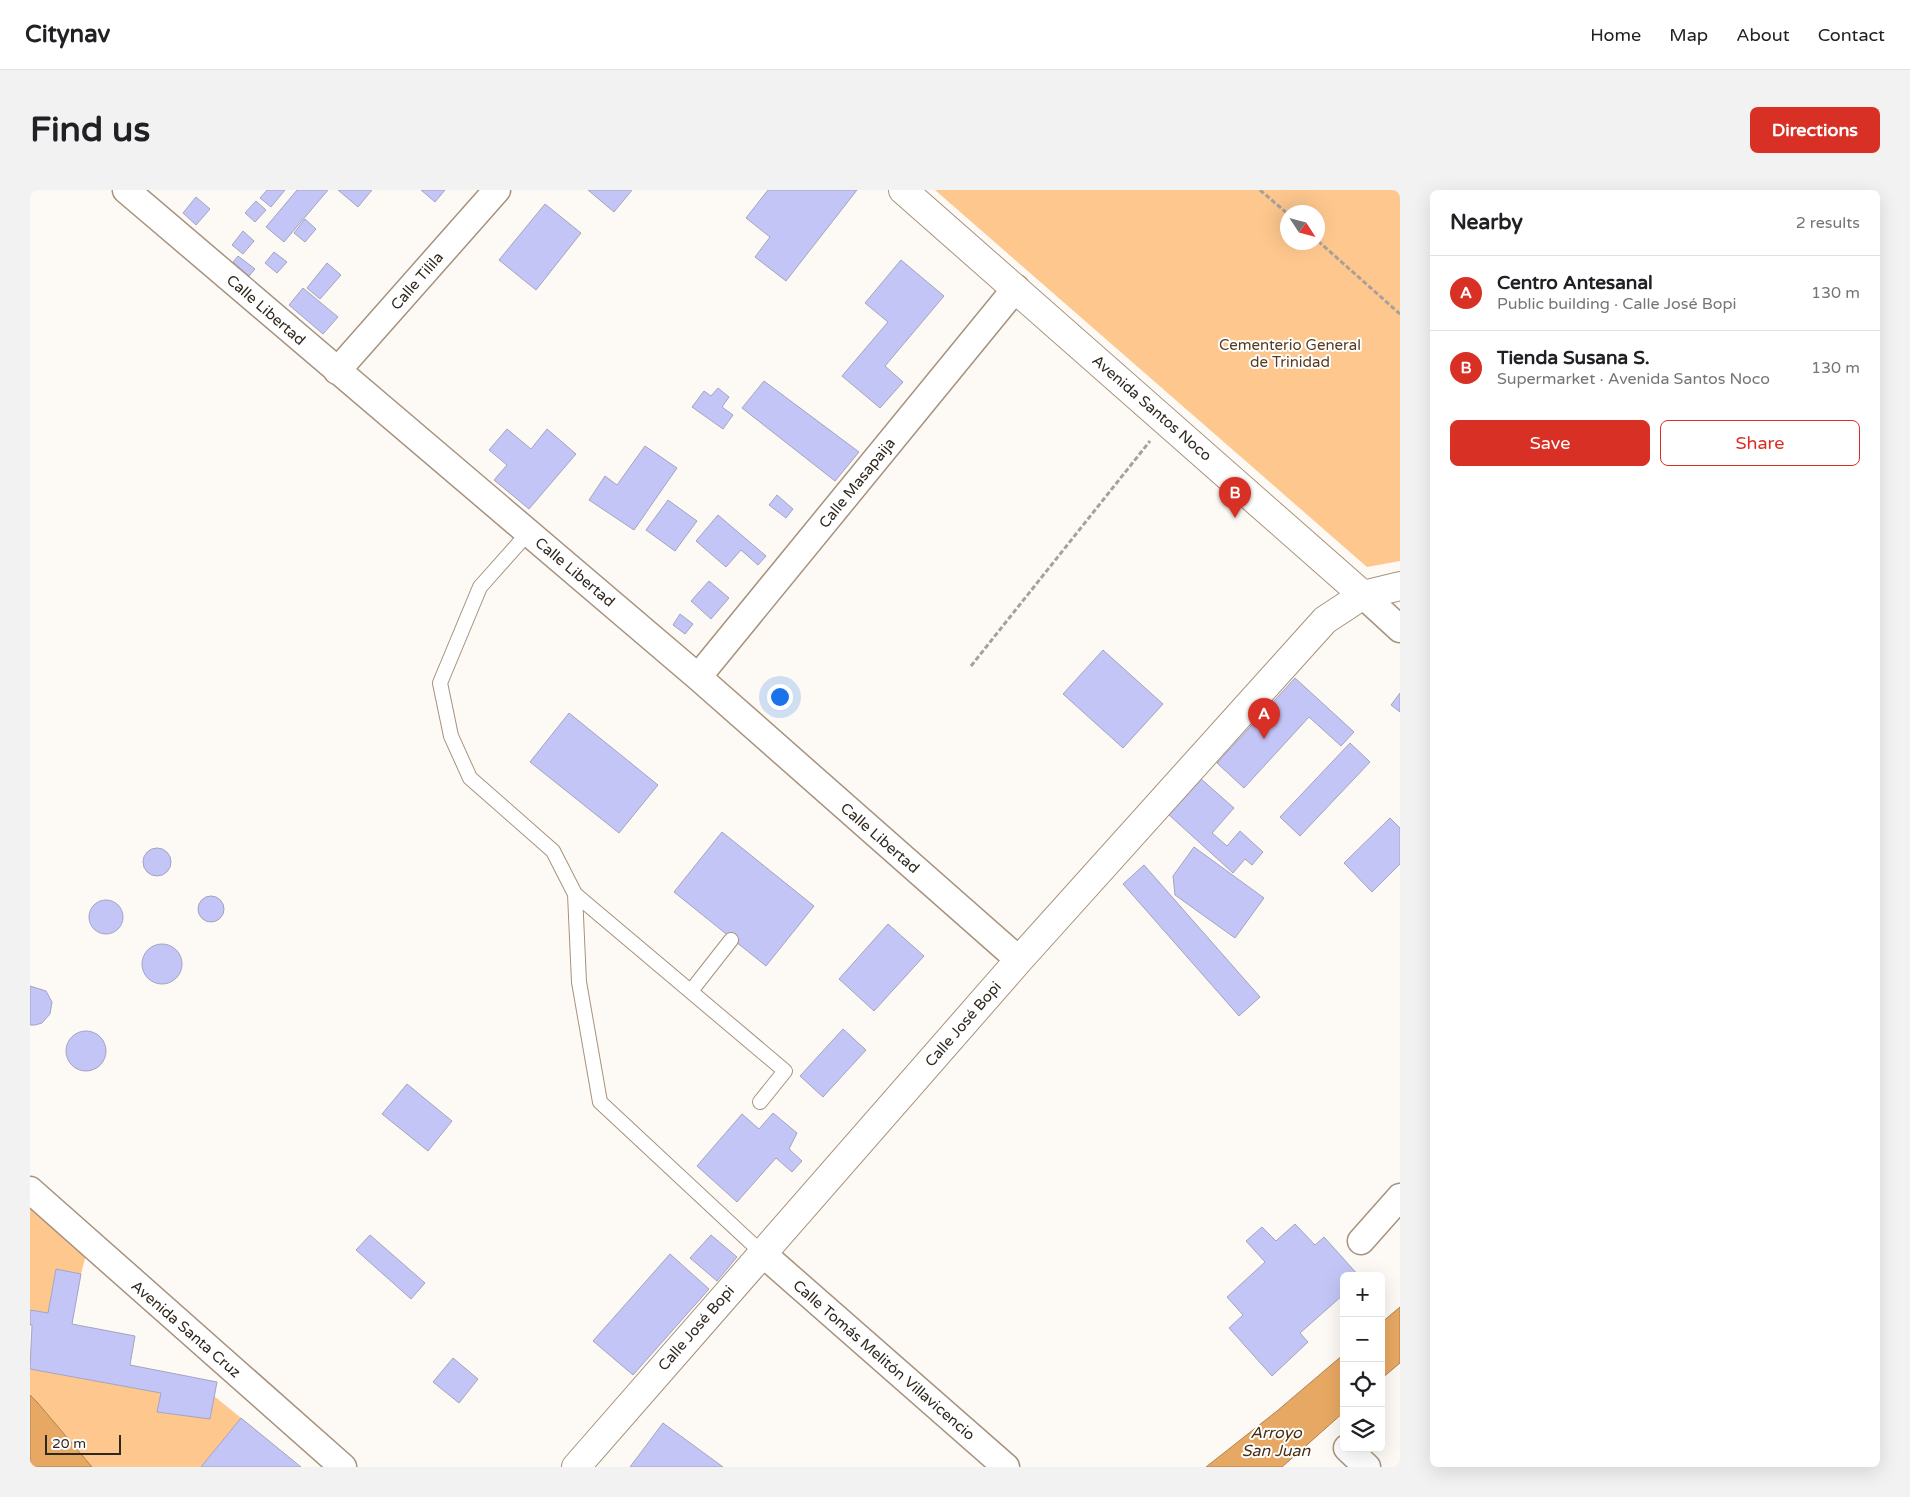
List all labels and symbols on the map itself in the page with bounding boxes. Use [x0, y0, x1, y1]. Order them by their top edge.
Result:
north arrow [1280, 205, 1325, 250]
street label: Calle Tilila [387, 248, 447, 314]
street label: Calle Libertad [223, 271, 309, 349]
park label: Cementerio General de Trinidad [1219, 336, 1361, 371]
street label: Avenida Santos Noco [1089, 351, 1215, 465]
street label: Calle Masapaija [815, 434, 899, 532]
pin: B [1219, 477, 1251, 518]
street label: Calle Libertad [532, 533, 618, 611]
your location [767, 684, 793, 710]
pin: A [1248, 698, 1280, 739]
street label: Calle Libertad [837, 799, 923, 877]
street label: Calle José Bopi [921, 978, 1005, 1070]
street label: Calle Tomás Melitón Villavicencio [789, 1276, 979, 1444]
street label: Avenida Santa Cruz [128, 1277, 244, 1381]
street label: Calle José Bopi [654, 1282, 738, 1374]
water label: Arroyo San Juan [1242, 1423, 1312, 1461]
scale bar [45, 1432, 121, 1455]

